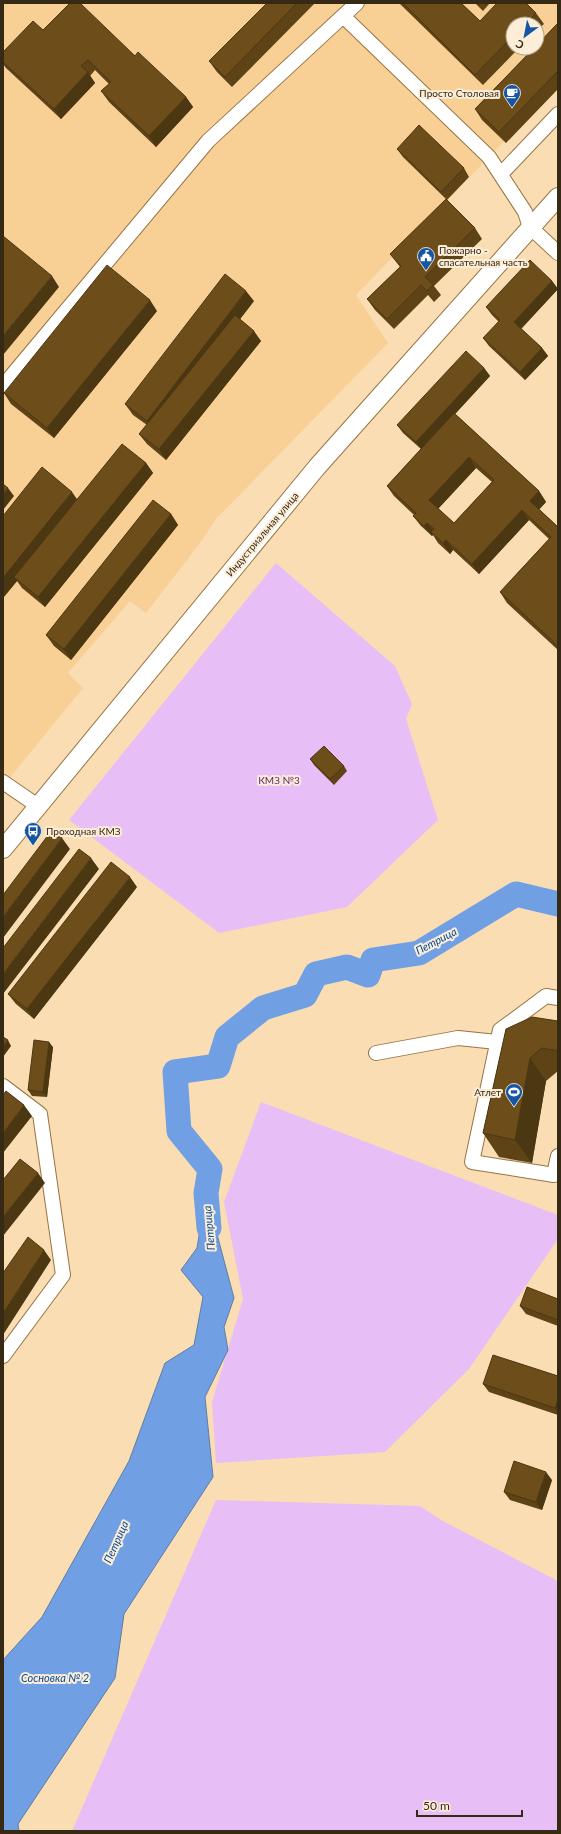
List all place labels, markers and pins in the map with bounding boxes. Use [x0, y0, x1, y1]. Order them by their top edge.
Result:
cafe icon: Просто Столовая [502, 83, 522, 108]
place label: Просто Столовая [419, 87, 499, 99]
place label: Пожарно - спасательная часть [439, 244, 528, 268]
public building icon: Пожарно - спасательная часть [416, 246, 436, 271]
bus stop icon: Проходная КМЗ [23, 821, 43, 846]
place label: Проходная КМЗ [46, 825, 121, 837]
sports icon: Атлет [504, 1082, 524, 1107]
place label: Атлет [474, 1086, 501, 1098]

